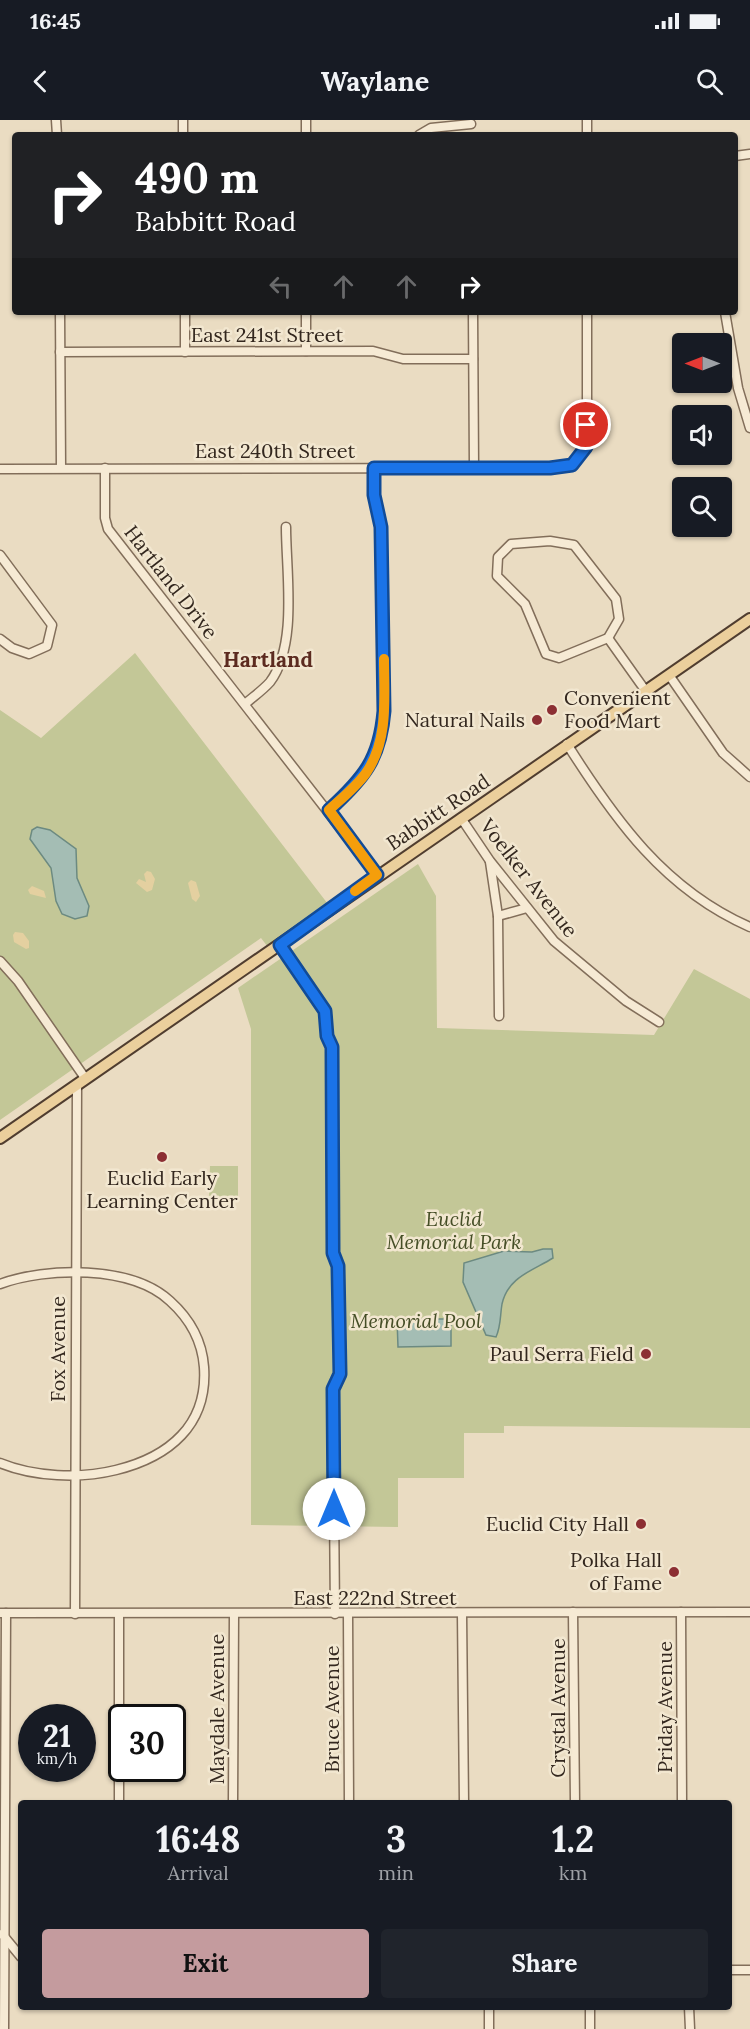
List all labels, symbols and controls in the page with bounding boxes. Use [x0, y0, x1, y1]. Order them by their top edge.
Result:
text: 16:45 [30, 7, 81, 35]
text: Waylane [321, 64, 429, 98]
icon: back [24, 65, 57, 98]
icon: search [693, 65, 726, 98]
text: 490 m [135, 151, 259, 205]
icon: right [36, 156, 114, 234]
text: Babbitt Road [135, 204, 296, 238]
icon: left [264, 270, 297, 303]
icon: ahead [327, 270, 360, 303]
icon: ahead [390, 270, 423, 303]
icon: right [453, 270, 486, 303]
street label: East 241st Street [191, 322, 343, 347]
north arrow [672, 333, 732, 393]
map controls [672, 333, 732, 537]
pin [560, 399, 611, 450]
button: sound [672, 405, 732, 465]
icon: arrive [569, 408, 602, 441]
street label: East 240th Street [195, 438, 355, 463]
button: search [672, 477, 732, 537]
street label: Hartland Drive [119, 520, 224, 644]
district label: Hartland [223, 646, 313, 673]
place label: Convenient Food Mart [564, 685, 671, 733]
marker: Convenient Food Mart [545, 703, 559, 717]
place label: Natural Nails [405, 707, 525, 732]
marker: Natural Nails [530, 713, 544, 727]
street label: Babbitt Road [381, 768, 494, 855]
street label: Voelker Avenue [475, 813, 584, 942]
marker: Euclid Early Learning Center [155, 1150, 169, 1164]
place label: Euclid Early Learning Center [86, 1165, 238, 1213]
park label: Euclid Memorial Park [387, 1206, 521, 1254]
street label: Fox Avenue [45, 1296, 70, 1402]
park label: Memorial Pool [350, 1308, 482, 1333]
place label: Paul Serra Field [490, 1341, 634, 1366]
marker: Paul Serra Field [639, 1347, 653, 1361]
position arrow [302, 1477, 366, 1541]
place label: Euclid City Hall [486, 1511, 629, 1536]
marker: Euclid City Hall [634, 1517, 648, 1531]
place label: Polka Hall of Fame [570, 1547, 662, 1595]
marker: Polka Hall of Fame [667, 1565, 681, 1579]
street label: East 222nd Street [293, 1585, 457, 1610]
street label: Maydale Avenue [204, 1634, 229, 1784]
street label: Crystal Avenue [545, 1638, 570, 1778]
street label: Priday Avenue [652, 1641, 677, 1773]
street label: Bruce Avenue [319, 1645, 344, 1773]
speed limit sign: 30 [108, 1704, 186, 1782]
text: 21 [43, 1717, 71, 1755]
text: km/h [37, 1749, 77, 1768]
text: 16:48 [156, 1816, 240, 1862]
text: 3 [386, 1816, 406, 1862]
text: 1.2 [552, 1816, 594, 1862]
text: Arrival [168, 1860, 229, 1885]
text: min [378, 1860, 414, 1885]
text: km [559, 1860, 587, 1885]
button: Exit [42, 1929, 369, 1998]
button: Share [381, 1929, 708, 1998]

